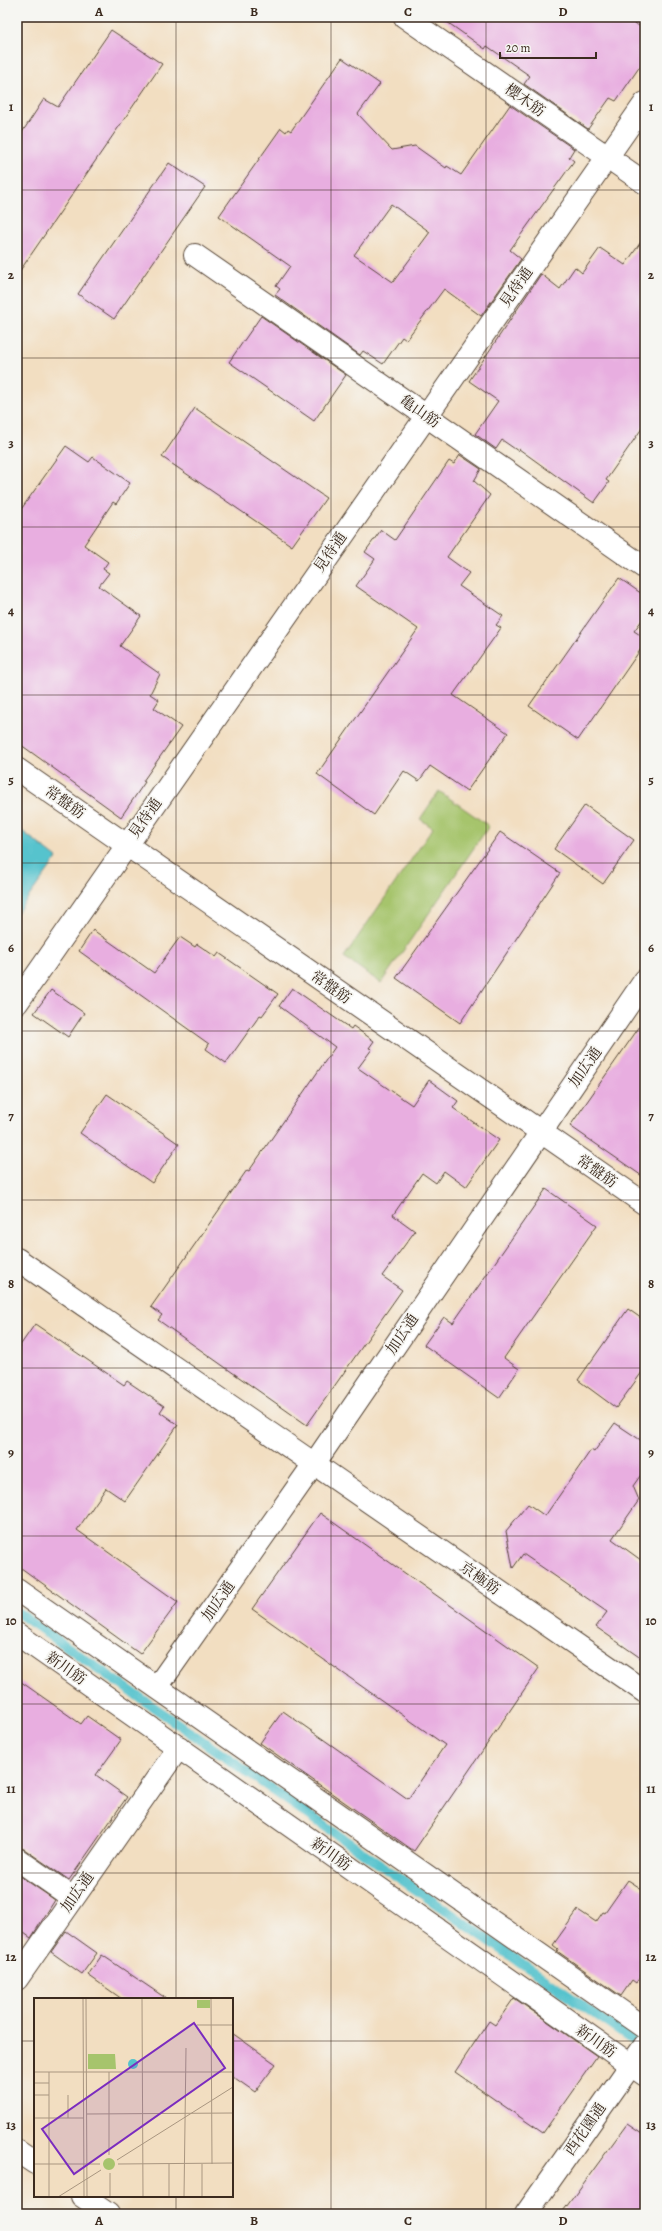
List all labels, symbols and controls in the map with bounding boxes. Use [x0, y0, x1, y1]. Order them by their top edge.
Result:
text: A [94, 3, 104, 20]
text: B [250, 3, 258, 20]
text: C [404, 3, 412, 20]
text: D [558, 3, 568, 20]
scale bar [500, 34, 596, 60]
text: 20 m [506, 40, 530, 56]
street label: 櫻木筋 [501, 79, 549, 121]
text: 1 [9, 98, 14, 115]
text: 1 [649, 98, 654, 115]
street label: 見待通 [495, 263, 537, 311]
text: 2 [8, 266, 15, 283]
text: 2 [648, 266, 655, 283]
street label: 亀山筋 [396, 390, 444, 432]
text: 3 [8, 434, 14, 451]
text: 3 [648, 434, 654, 451]
street label: 見待通 [309, 528, 351, 576]
text: 4 [8, 602, 14, 619]
text: 4 [648, 602, 654, 619]
text: 5 [8, 771, 14, 788]
text: 5 [648, 771, 654, 788]
street label: 常盤筋 [41, 781, 89, 823]
street label: 見待通 [124, 794, 166, 842]
text: 6 [8, 939, 14, 956]
text: 6 [648, 939, 654, 956]
street label: 常盤筋 [307, 966, 355, 1008]
street label: 加広通 [564, 1043, 606, 1091]
text: 7 [8, 1107, 14, 1124]
text: 7 [648, 1107, 654, 1124]
street label: 常盤筋 [573, 1150, 621, 1192]
text: 8 [8, 1275, 14, 1292]
text: 8 [648, 1275, 654, 1292]
street label: 加広通 [381, 1310, 423, 1358]
text: 9 [8, 1444, 14, 1461]
text: 9 [648, 1444, 654, 1461]
street label: 京極筋 [456, 1557, 504, 1599]
street label: 加広通 [197, 1577, 239, 1625]
text: 10 [5, 1612, 17, 1629]
text: 10 [645, 1612, 657, 1629]
street label: 新川筋 [42, 1647, 90, 1689]
text: 11 [6, 1780, 16, 1797]
text: 11 [646, 1780, 656, 1797]
street label: 新川筋 [307, 1833, 355, 1875]
street label: 加広通 [56, 1868, 98, 1916]
text: 12 [6, 1948, 17, 1965]
text: 12 [646, 1948, 657, 1965]
inset map [34, 1998, 233, 2197]
street label: 新川筋 [572, 2020, 620, 2062]
street label: 西花園通 [560, 2099, 610, 2159]
text: 13 [6, 2116, 17, 2133]
text: 13 [646, 2116, 657, 2133]
text: A [94, 2212, 104, 2229]
text: B [250, 2212, 258, 2229]
text: C [404, 2212, 412, 2229]
text: D [558, 2212, 568, 2229]

